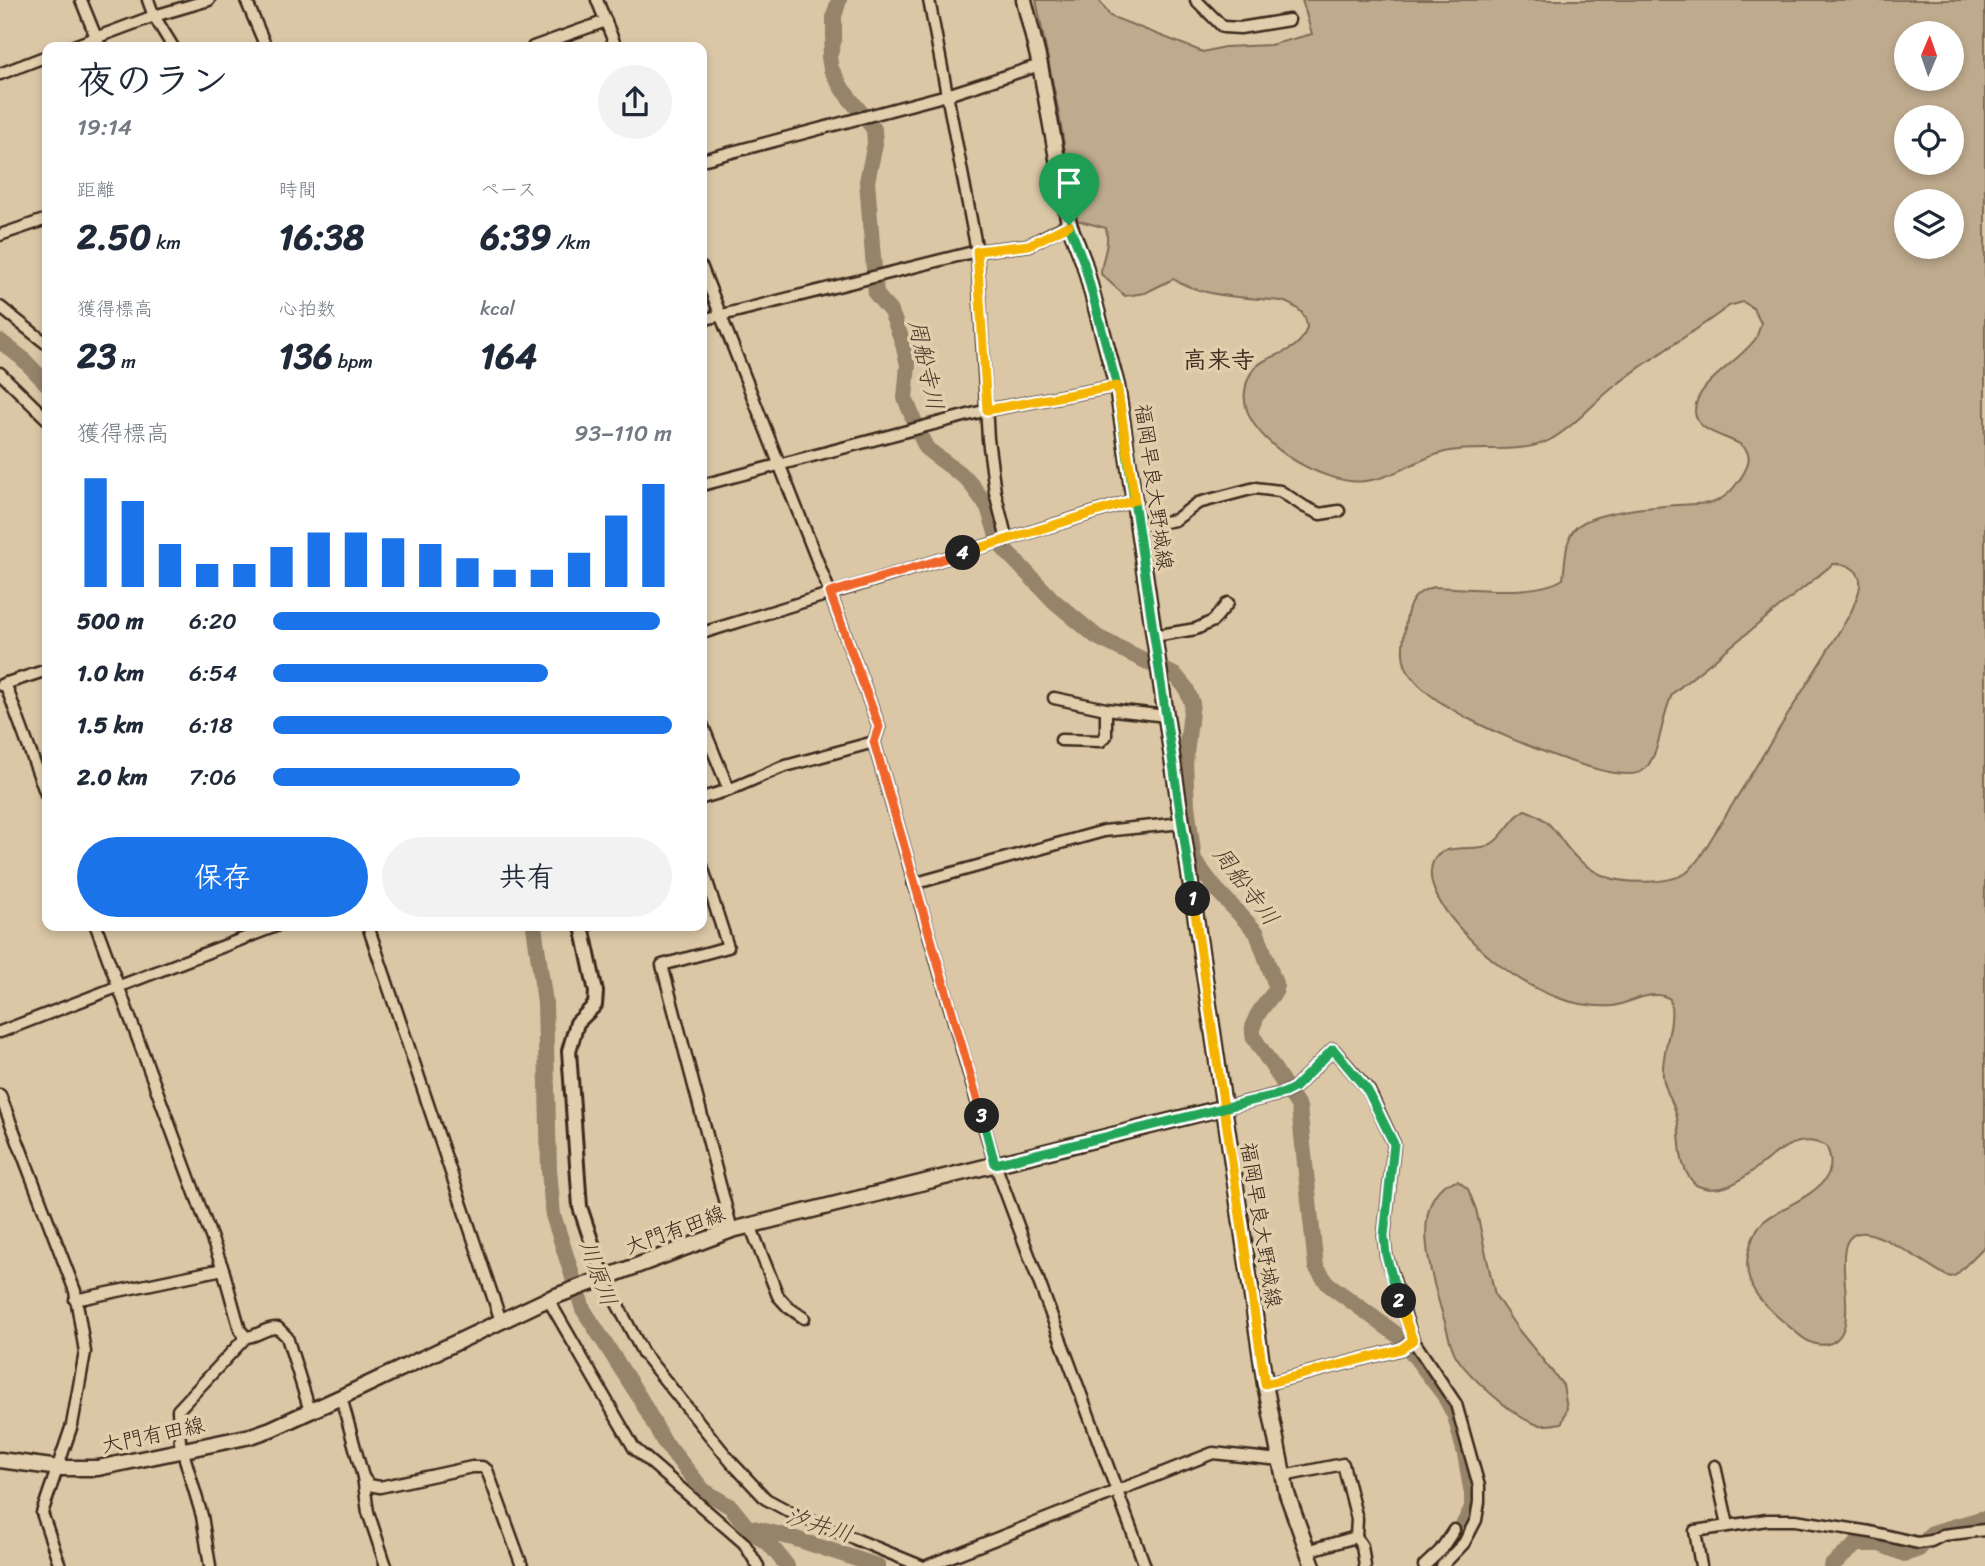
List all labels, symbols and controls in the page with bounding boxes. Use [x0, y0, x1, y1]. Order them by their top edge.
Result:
north arrow [1894, 21, 1964, 91]
map controls [1894, 21, 1964, 259]
text: 夜のラン [77, 47, 229, 114]
button: share [598, 65, 672, 139]
button: locate [1894, 105, 1964, 175]
text: 19:14 [77, 107, 132, 148]
pin [1039, 153, 1099, 225]
icon: arrive [1050, 164, 1088, 202]
text: 距離 [77, 173, 115, 206]
text: 時間 [279, 173, 317, 206]
text: ペース [480, 173, 536, 206]
button: layers [1894, 189, 1964, 259]
text: 2.50 [77, 206, 151, 268]
text: 16:38 [279, 206, 364, 268]
text: 6:39 [480, 206, 551, 268]
text: km [151, 226, 181, 259]
text: /km [551, 226, 591, 259]
text: 獲得標高 [77, 292, 153, 325]
text: 心拍数 [279, 292, 336, 325]
text: kcal [480, 292, 515, 325]
water label: 周船寺川 [896, 316, 956, 414]
text: 23 [77, 325, 116, 387]
text: 136 [279, 325, 333, 387]
text: 164 [480, 325, 537, 387]
district label: 高来寺 [1183, 339, 1255, 381]
text: m [116, 345, 136, 378]
text: bpm [333, 345, 373, 378]
street label: 福岡早良大野城線 [1123, 401, 1185, 573]
text: 獲得標高 [77, 413, 169, 454]
text: 93–110 m [574, 413, 672, 454]
pin: 4 [946, 536, 981, 570]
text: 4 [957, 536, 968, 569]
text: 500 m [77, 601, 144, 642]
text: 6:20 [189, 601, 237, 642]
text: 1.0 km [77, 653, 144, 694]
text: 6:54 [189, 653, 237, 694]
text: 1.5 km [77, 705, 144, 746]
text: 6:18 [189, 705, 233, 746]
text: 2.0 km [77, 757, 148, 798]
text: 7:06 [189, 757, 237, 798]
button: 保存 [77, 837, 368, 917]
button: 共有 [382, 837, 672, 917]
water label: 周船寺川 [1202, 837, 1290, 935]
pin: 1 [1176, 881, 1210, 916]
text: 1 [1188, 882, 1197, 915]
pin: 3 [964, 1098, 1000, 1134]
text: 3 [976, 1099, 987, 1132]
street label: 福岡早良大野城線 [1229, 1139, 1293, 1311]
street label: 大門有田線 [619, 1194, 731, 1266]
water label: 川原川 [567, 1234, 629, 1312]
pin: 2 [1382, 1284, 1416, 1318]
text: 2 [1393, 1284, 1404, 1317]
street label: 大門有田線 [98, 1405, 208, 1465]
water label: 汐井川 [780, 1495, 858, 1555]

